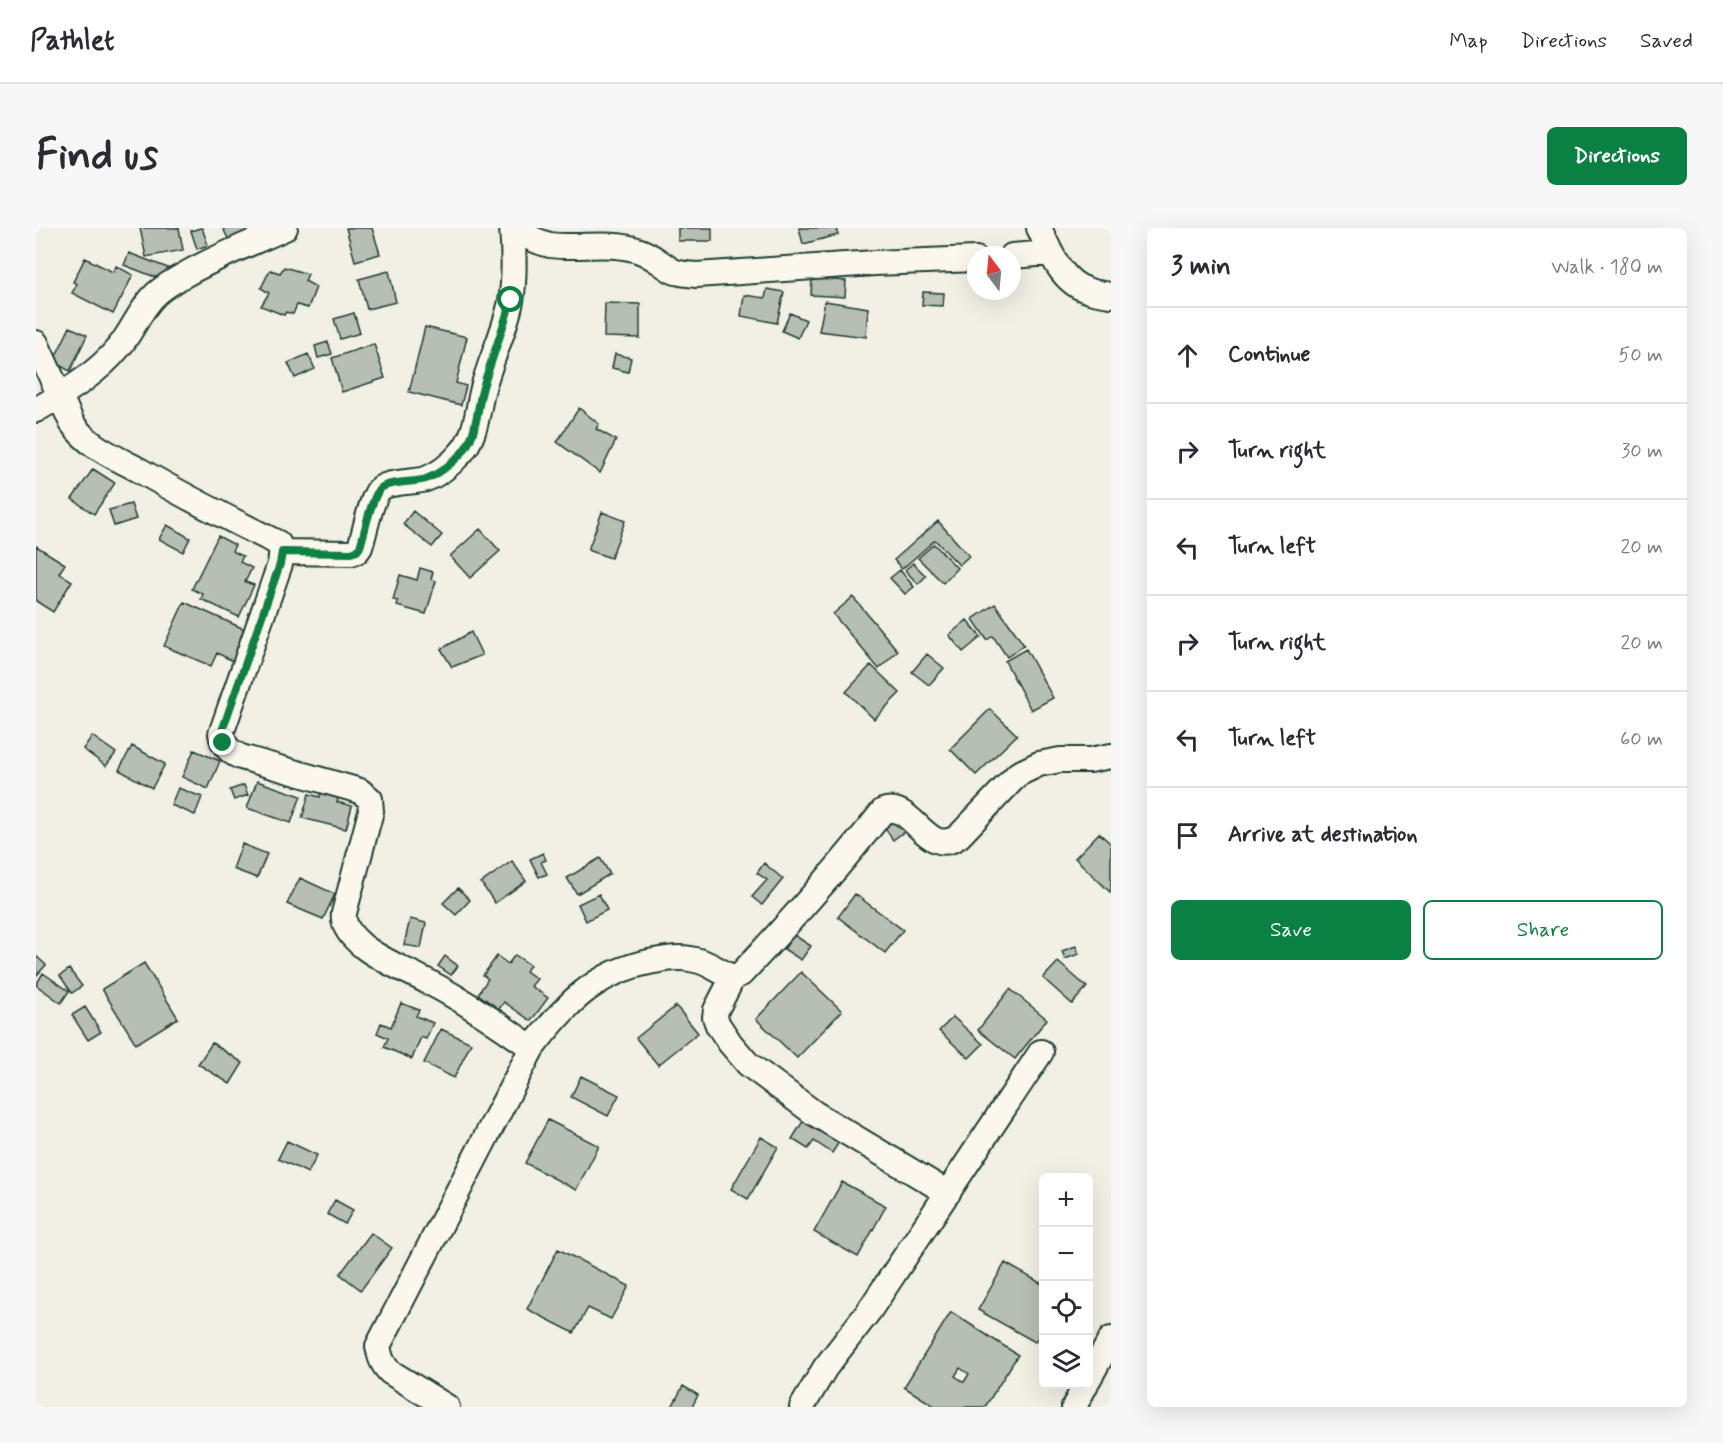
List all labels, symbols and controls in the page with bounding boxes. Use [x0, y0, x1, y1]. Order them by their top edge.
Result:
text: Pathlet [30, 23, 114, 60]
text: Map [1449, 27, 1488, 55]
text: Directions [1521, 27, 1607, 55]
text: Saved [1640, 27, 1693, 55]
button: Directions [1547, 127, 1687, 185]
text: Find us [36, 129, 158, 184]
north arrow [967, 246, 1021, 300]
text: 3 min [1171, 250, 1231, 284]
text: Walk · 180 m [1551, 254, 1663, 281]
route start [497, 286, 523, 312]
icon: ahead [1171, 339, 1204, 372]
text: Continue [1228, 341, 1310, 369]
text: 50 m [1618, 342, 1663, 369]
icon: right [1171, 435, 1204, 468]
text: Turn right [1228, 437, 1326, 465]
text: 30 m [1621, 438, 1663, 465]
icon: left [1171, 531, 1204, 564]
text: Turn left [1228, 533, 1316, 561]
text: 20 m [1620, 534, 1663, 561]
icon: right [1171, 627, 1204, 660]
text: Turn right [1228, 629, 1326, 657]
text: 20 m [1620, 630, 1663, 657]
icon: left [1171, 723, 1204, 756]
text: Turn left [1228, 725, 1316, 753]
text: 60 m [1620, 726, 1663, 753]
route end [209, 729, 235, 755]
icon: arrive [1171, 819, 1204, 852]
text: Arrive at destination [1228, 821, 1418, 849]
button: Save [1171, 900, 1411, 960]
button: Share [1423, 900, 1663, 960]
map controls [1039, 1173, 1093, 1389]
button: + [1039, 1173, 1093, 1227]
button: − [1039, 1227, 1093, 1281]
button: locate [1039, 1281, 1093, 1335]
button: layers [1039, 1335, 1093, 1389]

